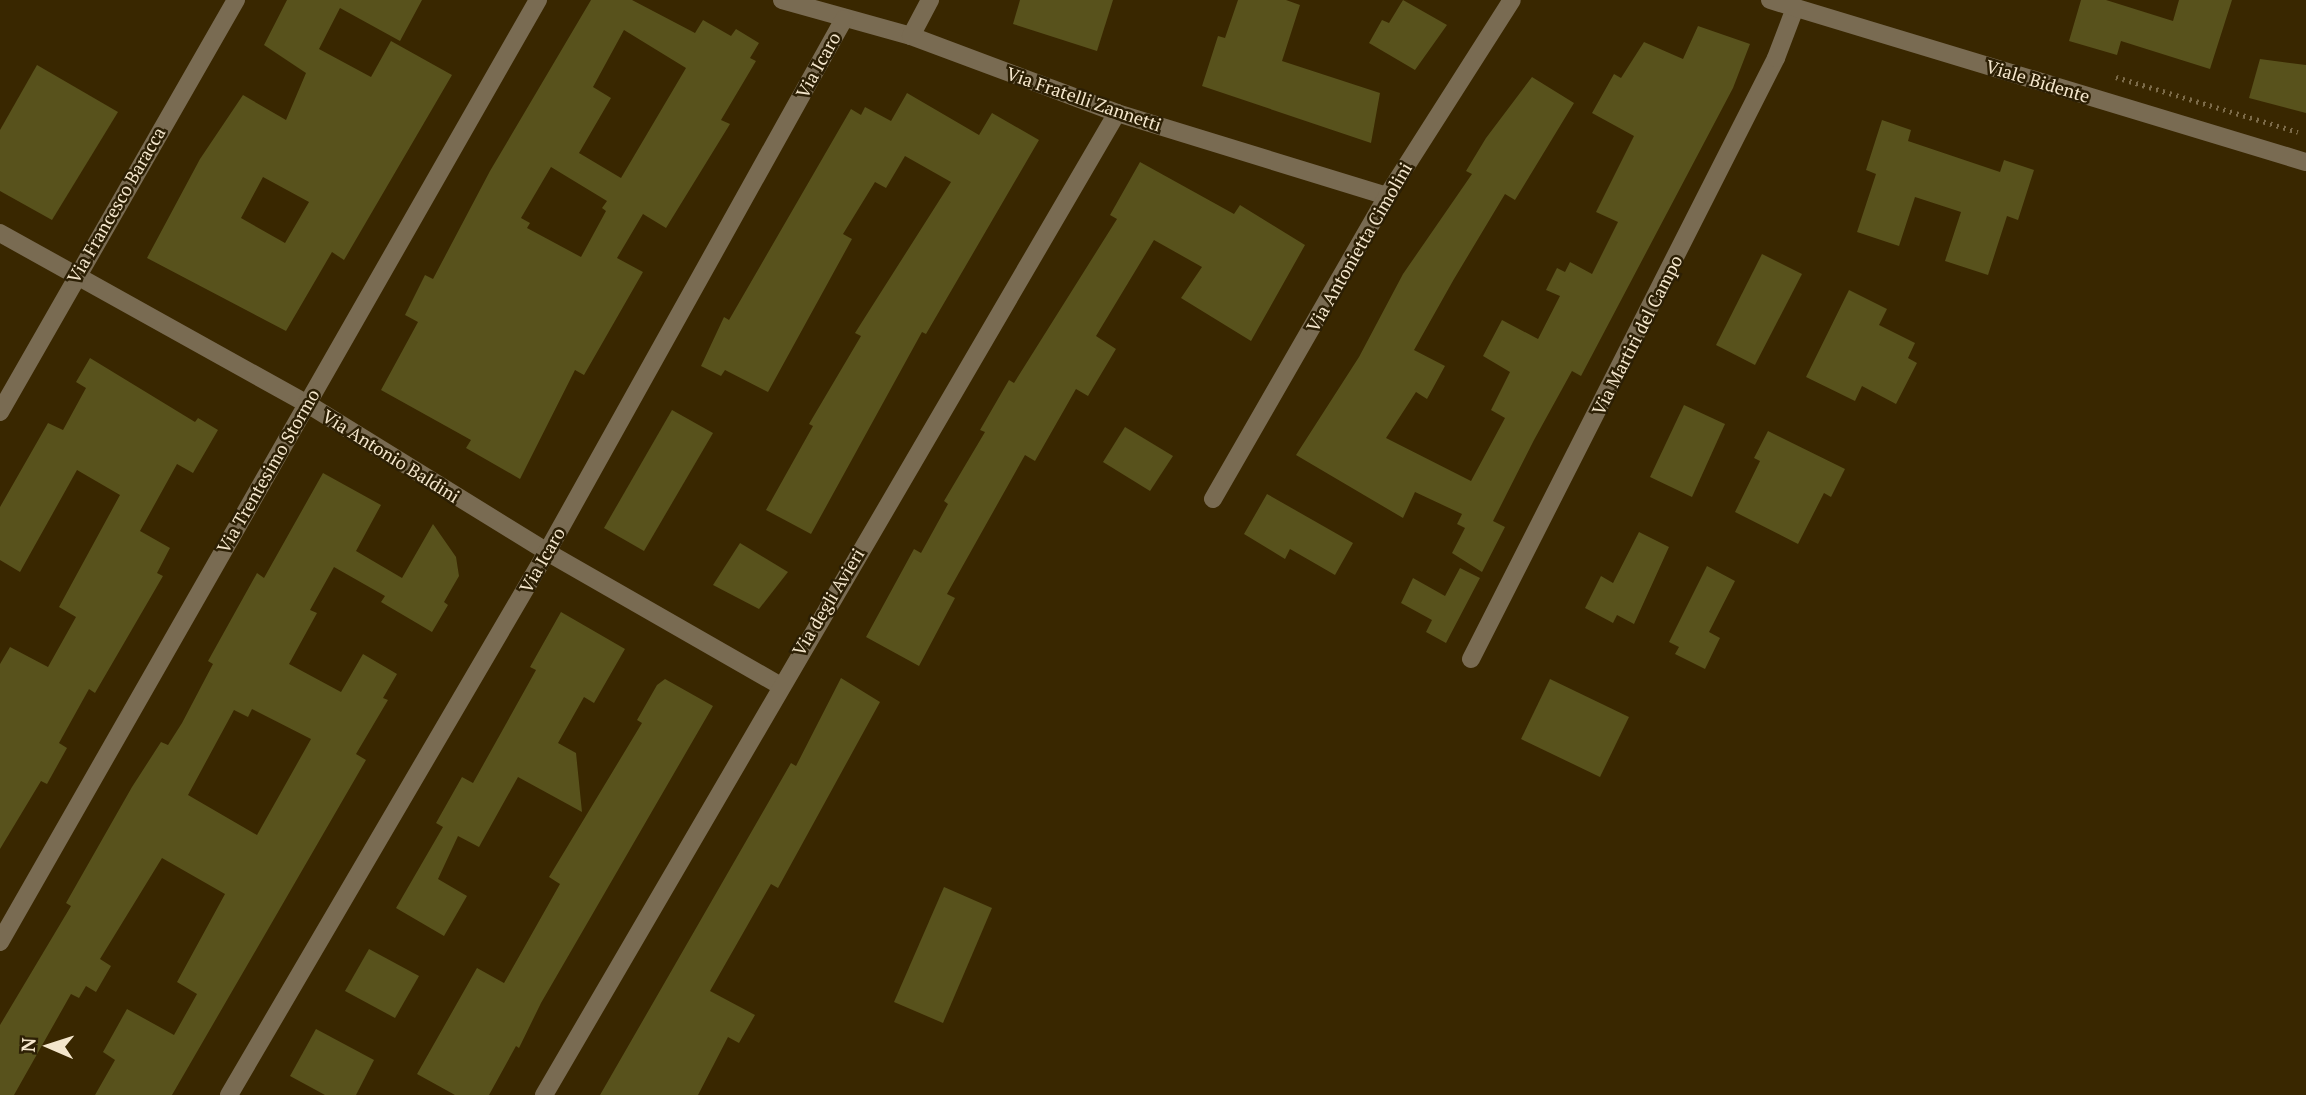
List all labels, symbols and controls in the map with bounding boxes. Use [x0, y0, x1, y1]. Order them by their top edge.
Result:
street label: Via Icaro [791, 28, 845, 102]
street label: Viale Bidente [1983, 55, 2093, 107]
street label: Via Fratelli Zannetti [1004, 62, 1164, 136]
street label: Via Francesco Baracca [62, 123, 170, 287]
street label: Via Antonietta Cimolini [1302, 158, 1416, 336]
street label: Via Martiri del Campo [1587, 251, 1687, 419]
street label: Via Trentesimo Stormo [212, 385, 324, 557]
street label: Via Antonio Baldini [318, 405, 464, 507]
street label: Via Icaro [515, 523, 569, 597]
street label: Via degli Avieri [787, 544, 869, 660]
north arrow [14, 1011, 84, 1081]
text: N [15, 1037, 40, 1053]

